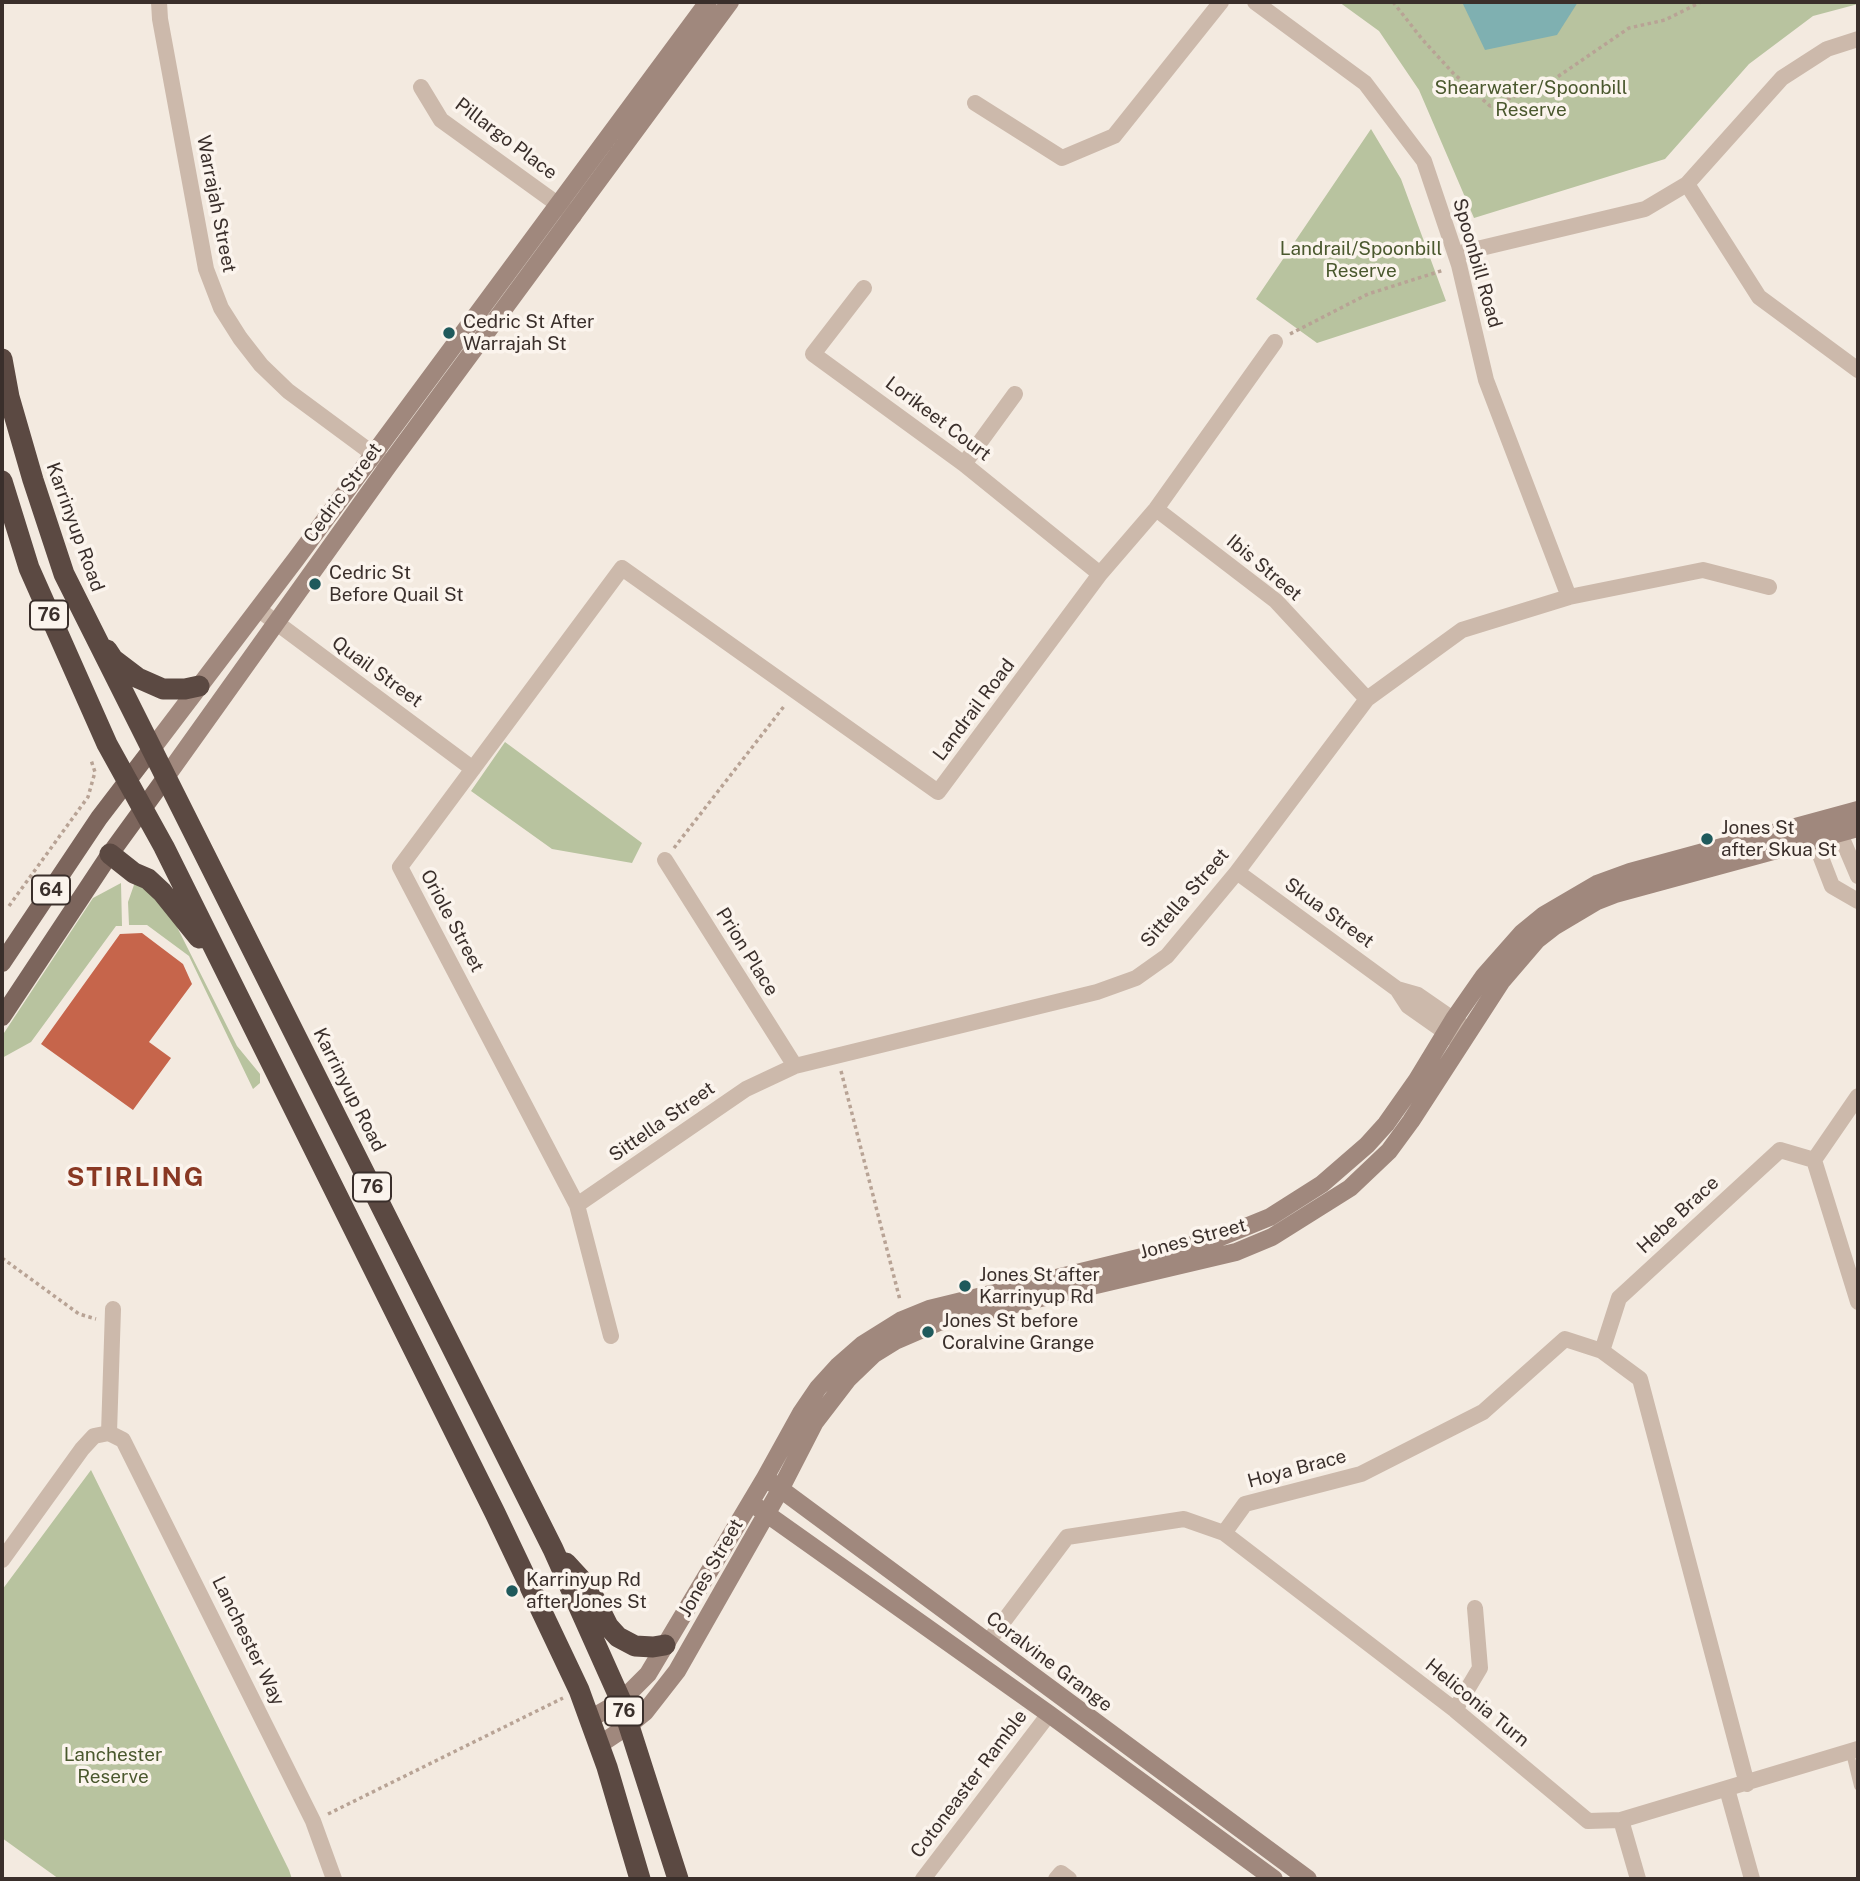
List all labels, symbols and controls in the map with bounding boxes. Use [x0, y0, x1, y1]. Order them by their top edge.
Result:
park label: Shearwater/Spoonbill Reserve [1434, 77, 1628, 121]
street label: Pillargo Place [450, 93, 562, 185]
street label: Warrajah Street [192, 133, 240, 275]
street label: Spoonbill Road [1448, 196, 1506, 330]
park label: Landrail/Spoonbill Reserve [1280, 238, 1442, 282]
place label: Cedric St After Warrajah St [463, 311, 594, 355]
marker: Cedric St After Warrajah St [441, 325, 457, 341]
street label: Lorikeet Court [881, 372, 995, 466]
street label: Cedric Street [299, 439, 387, 547]
street label: Karrinyup Road [41, 459, 109, 595]
street label: Ibis Street [1222, 530, 1306, 606]
place label: Cedric St Before Quail St [329, 562, 464, 606]
marker: Cedric St Before Quail St [307, 576, 323, 592]
road number: 76 [30, 600, 68, 630]
street label: Quail Street [327, 631, 427, 713]
street label: Landrail Road [928, 655, 1020, 765]
place label: Jones St after Skua St [1721, 817, 1837, 861]
marker: Jones St after Skua St [1699, 831, 1715, 847]
street label: Sittella Street [1136, 844, 1234, 952]
street label: Oriole Street [415, 866, 489, 976]
street label: Skua Street [1280, 873, 1378, 953]
road number: 64 [32, 876, 70, 904]
street label: Prion Place [711, 904, 783, 1000]
street label: Karrinyup Road [308, 1024, 390, 1156]
street label: Sittella Street [605, 1077, 719, 1167]
district label: STIRLING [67, 1162, 205, 1194]
street label: Hebe Brace [1632, 1171, 1724, 1259]
road number: 76 [353, 1172, 391, 1202]
street label: Jones Street [1137, 1214, 1249, 1264]
place label: Jones St after Karrinyup Rd [979, 1264, 1100, 1308]
marker: Jones St after Karrinyup Rd [957, 1278, 973, 1294]
place label: Jones St before Coralvine Grange [942, 1310, 1094, 1354]
marker: Jones St before Coralvine Grange [920, 1324, 936, 1340]
street label: Hoya Brace [1245, 1445, 1349, 1493]
street label: Jones Street [674, 1515, 748, 1621]
place label: Karrinyup Rd after Jones St [526, 1569, 647, 1613]
street label: Lanchester Way [207, 1573, 289, 1709]
marker: Karrinyup Rd after Jones St [504, 1583, 520, 1599]
street label: Coralvine Grange [981, 1607, 1117, 1717]
street label: Heliconia Turn [1420, 1654, 1534, 1752]
road number: 76 [605, 1696, 643, 1726]
street label: Cotoneaster Ramble [906, 1705, 1032, 1863]
park label: Lanchester Reserve [64, 1744, 162, 1788]

